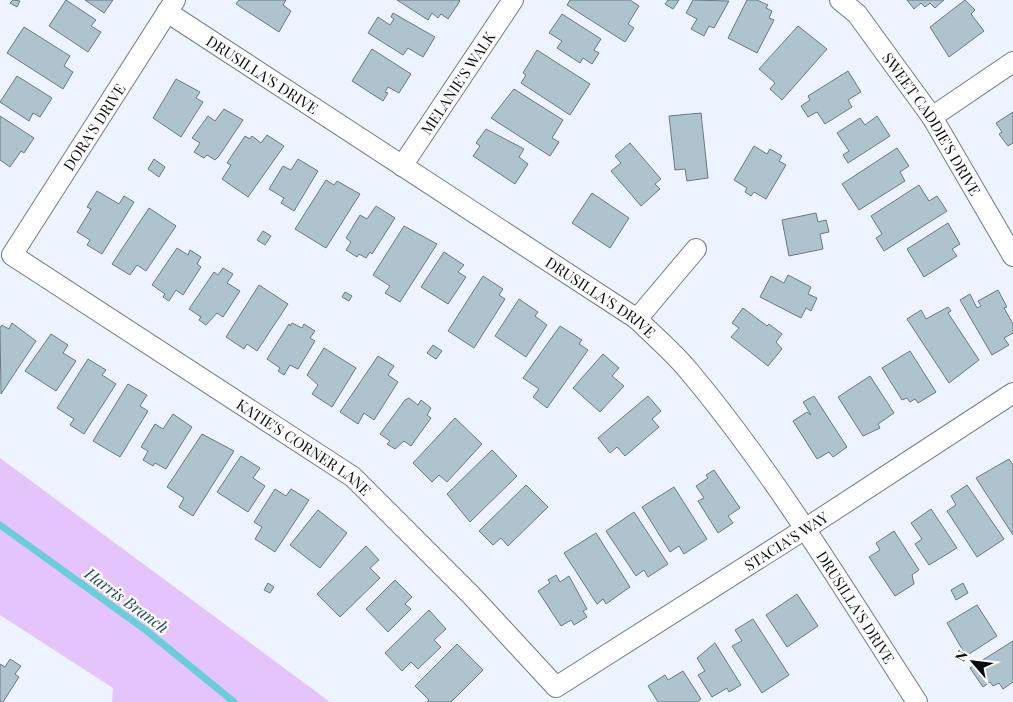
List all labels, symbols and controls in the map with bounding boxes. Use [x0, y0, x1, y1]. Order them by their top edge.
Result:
street label: MELANIE'S WALK [416, 27, 499, 138]
street label: DRUSILLA'S DRIVE [203, 30, 322, 118]
street label: SWEET CADDIE'S DRIVE [878, 48, 985, 199]
street label: DORA'S DRIVE [58, 80, 130, 174]
street label: DRUSILLA'S DRIVE [542, 252, 660, 342]
street label: KATIE'S CORNER LANE [233, 394, 375, 499]
street label: STACIA'S WAY [740, 507, 832, 575]
street label: DRUSILLA'S DRIVE [812, 547, 899, 667]
water label: Harris Branch [80, 562, 173, 637]
north arrow [948, 637, 998, 687]
text: N [950, 647, 972, 665]

